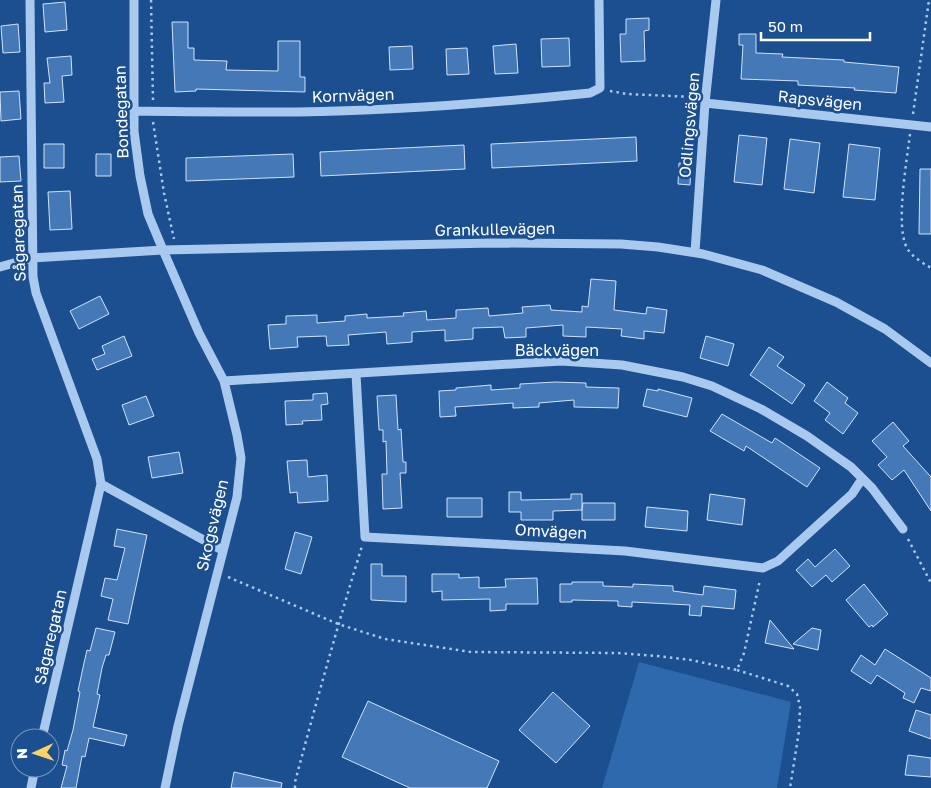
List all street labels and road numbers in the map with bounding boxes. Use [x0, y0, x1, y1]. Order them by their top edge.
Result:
street label: Bondegatan [109, 65, 133, 159]
street label: Odlingsvägen [674, 71, 704, 179]
street label: Kornvägen [311, 84, 395, 106]
street label: Rapsvägen [777, 86, 863, 114]
street label: Sågaregatan [6, 184, 30, 282]
street label: Grankullevägen [435, 218, 555, 240]
street label: Bäckvägen [515, 340, 599, 360]
street label: Skogsvägen [192, 477, 232, 573]
street label: Omvägen [514, 519, 588, 543]
street label: Sågaregatan [29, 587, 71, 687]

